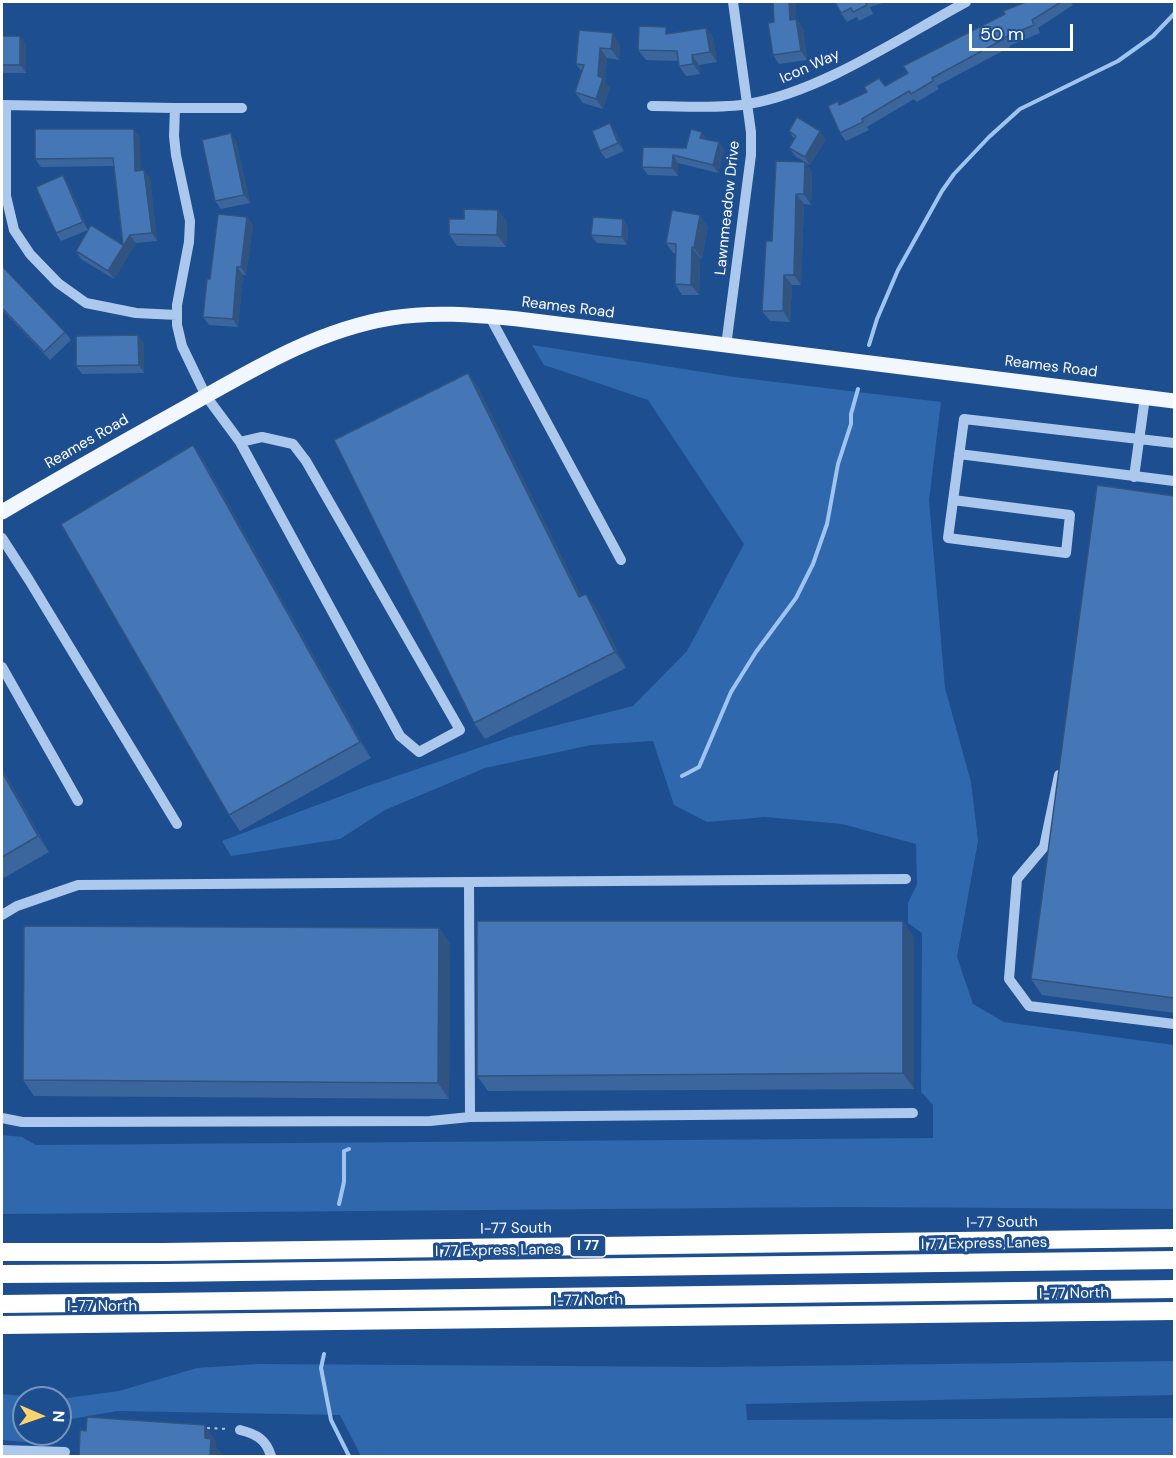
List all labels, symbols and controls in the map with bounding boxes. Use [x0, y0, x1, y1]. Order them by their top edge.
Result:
scale bar [972, 12, 1076, 50]
text: 50 m [980, 22, 1024, 46]
street label: Icon Way [777, 46, 843, 88]
street label: Lawnmeadow Drive [712, 140, 744, 276]
street label: Reames Road [521, 293, 615, 323]
street label: Reames Road [1004, 352, 1098, 382]
street label: Reames Road [42, 411, 132, 473]
street label: I-77 South [966, 1213, 1038, 1233]
street label: I-77 South [480, 1219, 552, 1239]
street label: I 77 Express Lanes [921, 1234, 1047, 1254]
road number: I 77 [570, 1235, 606, 1257]
street label: I 77 Express Lanes [435, 1241, 561, 1261]
street label: I-77 North [1039, 1284, 1109, 1304]
street label: I-77 North [553, 1291, 623, 1311]
street label: I-77 North [67, 1298, 137, 1316]
north arrow [12, 1386, 72, 1446]
text: N [48, 1410, 69, 1423]

